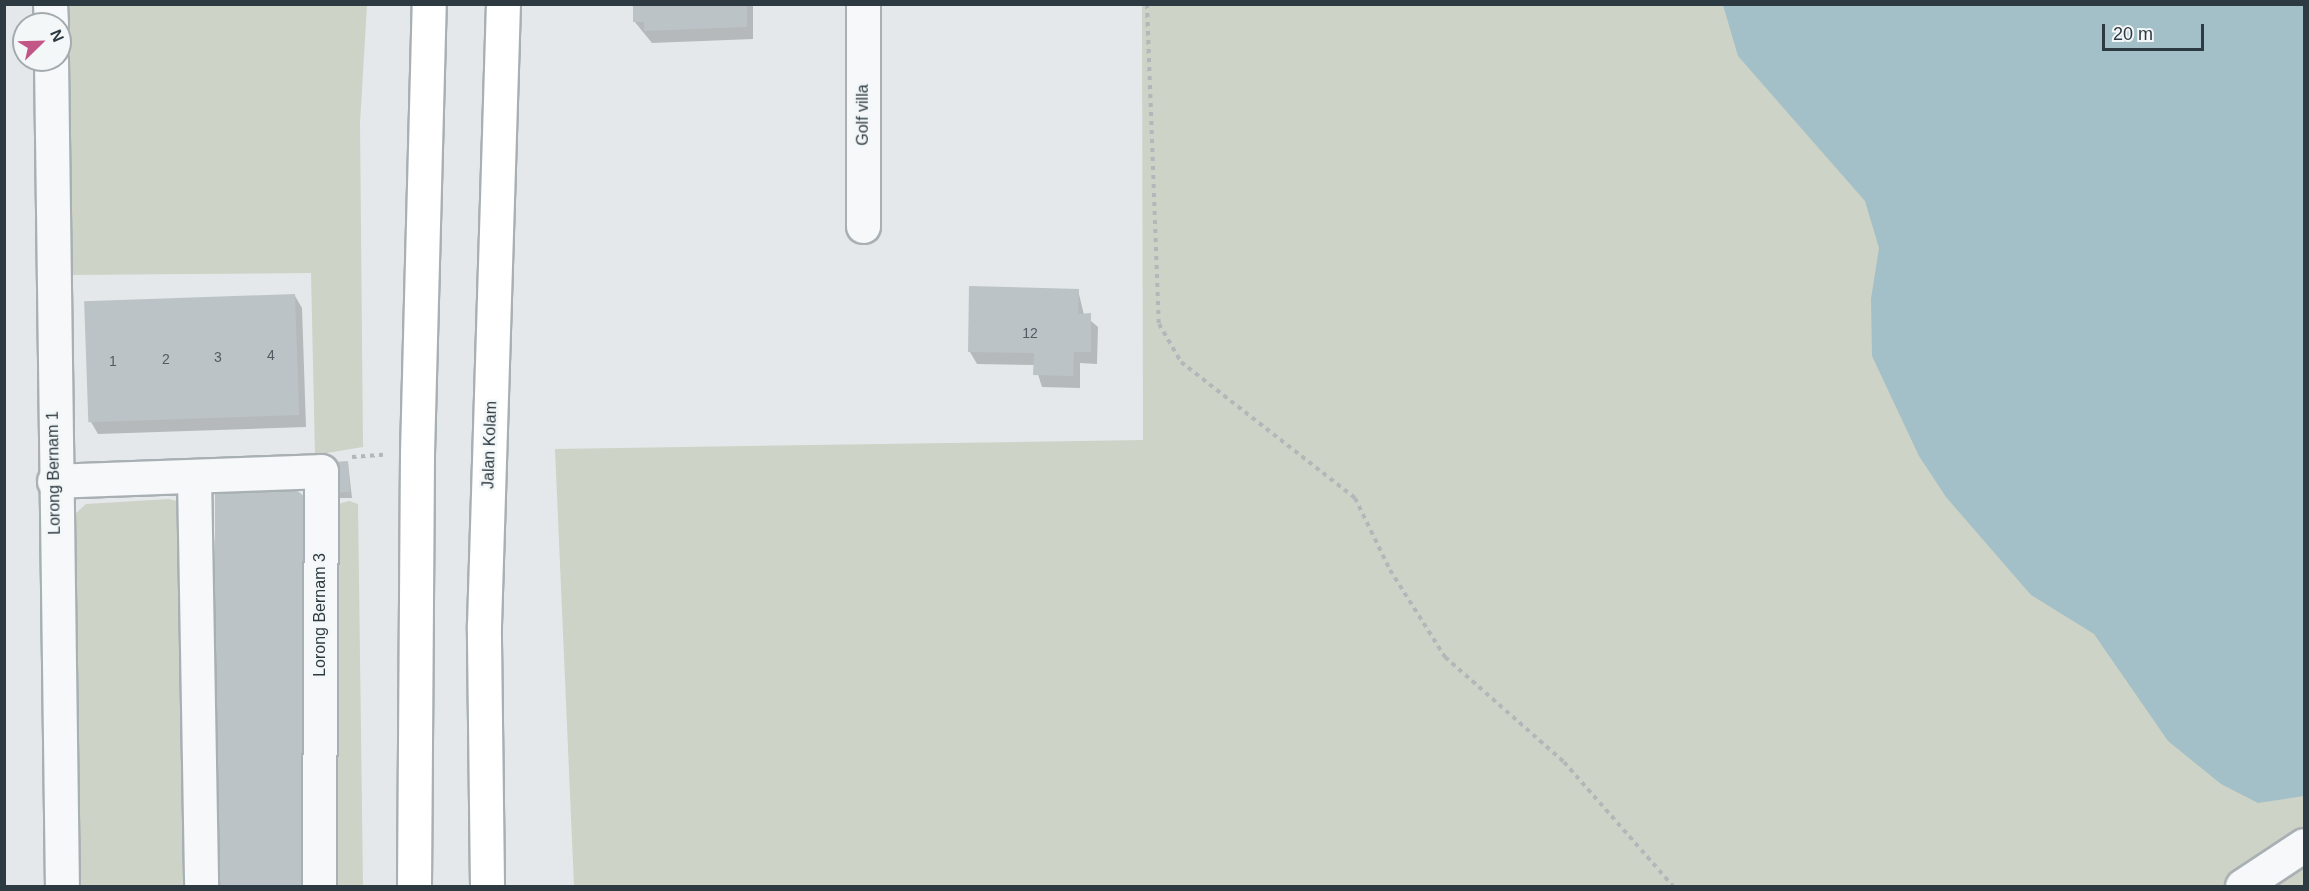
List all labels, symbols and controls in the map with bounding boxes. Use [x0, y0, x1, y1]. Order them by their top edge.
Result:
north arrow [12, 12, 72, 72]
scale bar [2105, 12, 2207, 50]
text: 20 m [2113, 24, 2153, 44]
text: N [47, 27, 67, 44]
street label: Golf villa [853, 84, 873, 146]
house number: 12 [1022, 325, 1038, 341]
house number: 4 [267, 347, 275, 363]
house number: 3 [214, 349, 222, 365]
house number: 2 [162, 351, 170, 367]
house number: 1 [109, 353, 117, 369]
street label: Jalan Kolam [479, 401, 501, 489]
street label: Lorong Bernam 1 [43, 411, 65, 535]
street label: Lorong Bernam 3 [310, 553, 330, 677]

